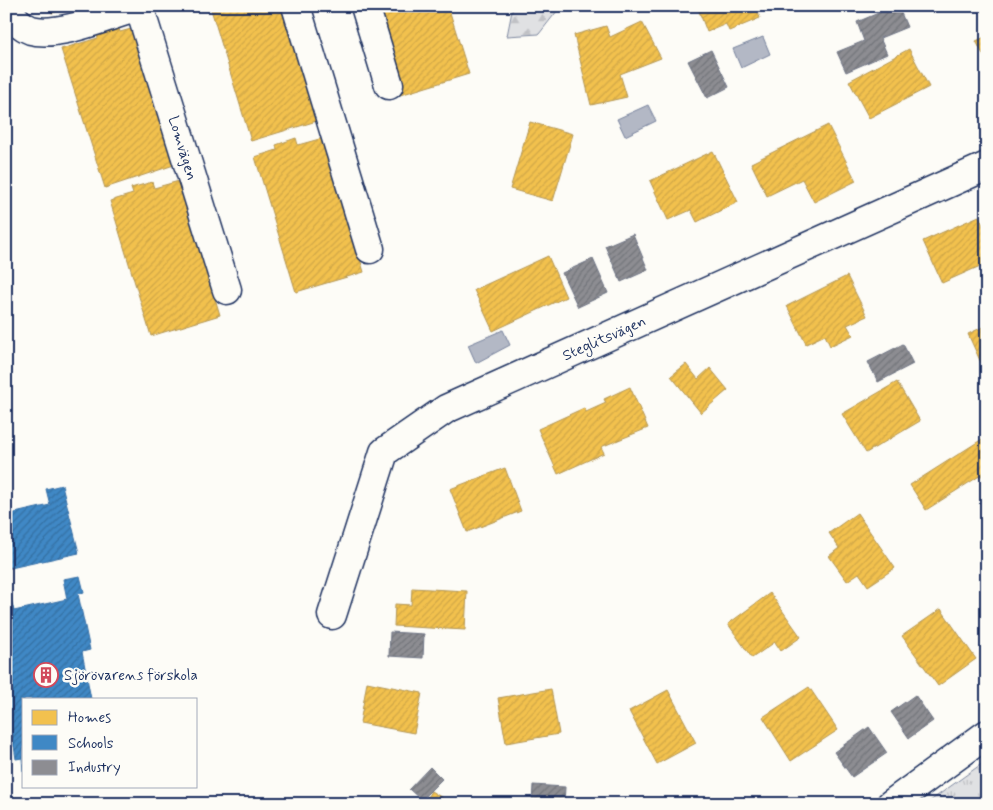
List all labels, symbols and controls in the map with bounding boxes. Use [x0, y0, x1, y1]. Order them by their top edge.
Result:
street label: Lomvägen [163, 114, 201, 183]
street label: Steglitsvägen [560, 312, 650, 367]
building icon: Sjörövarens förskola [33, 662, 59, 688]
place label: Sjörövarens förskola [64, 666, 198, 686]
legend [22, 698, 198, 788]
text: Homes [68, 708, 111, 728]
text: Schools [68, 734, 114, 754]
text: Industry [68, 758, 121, 778]

